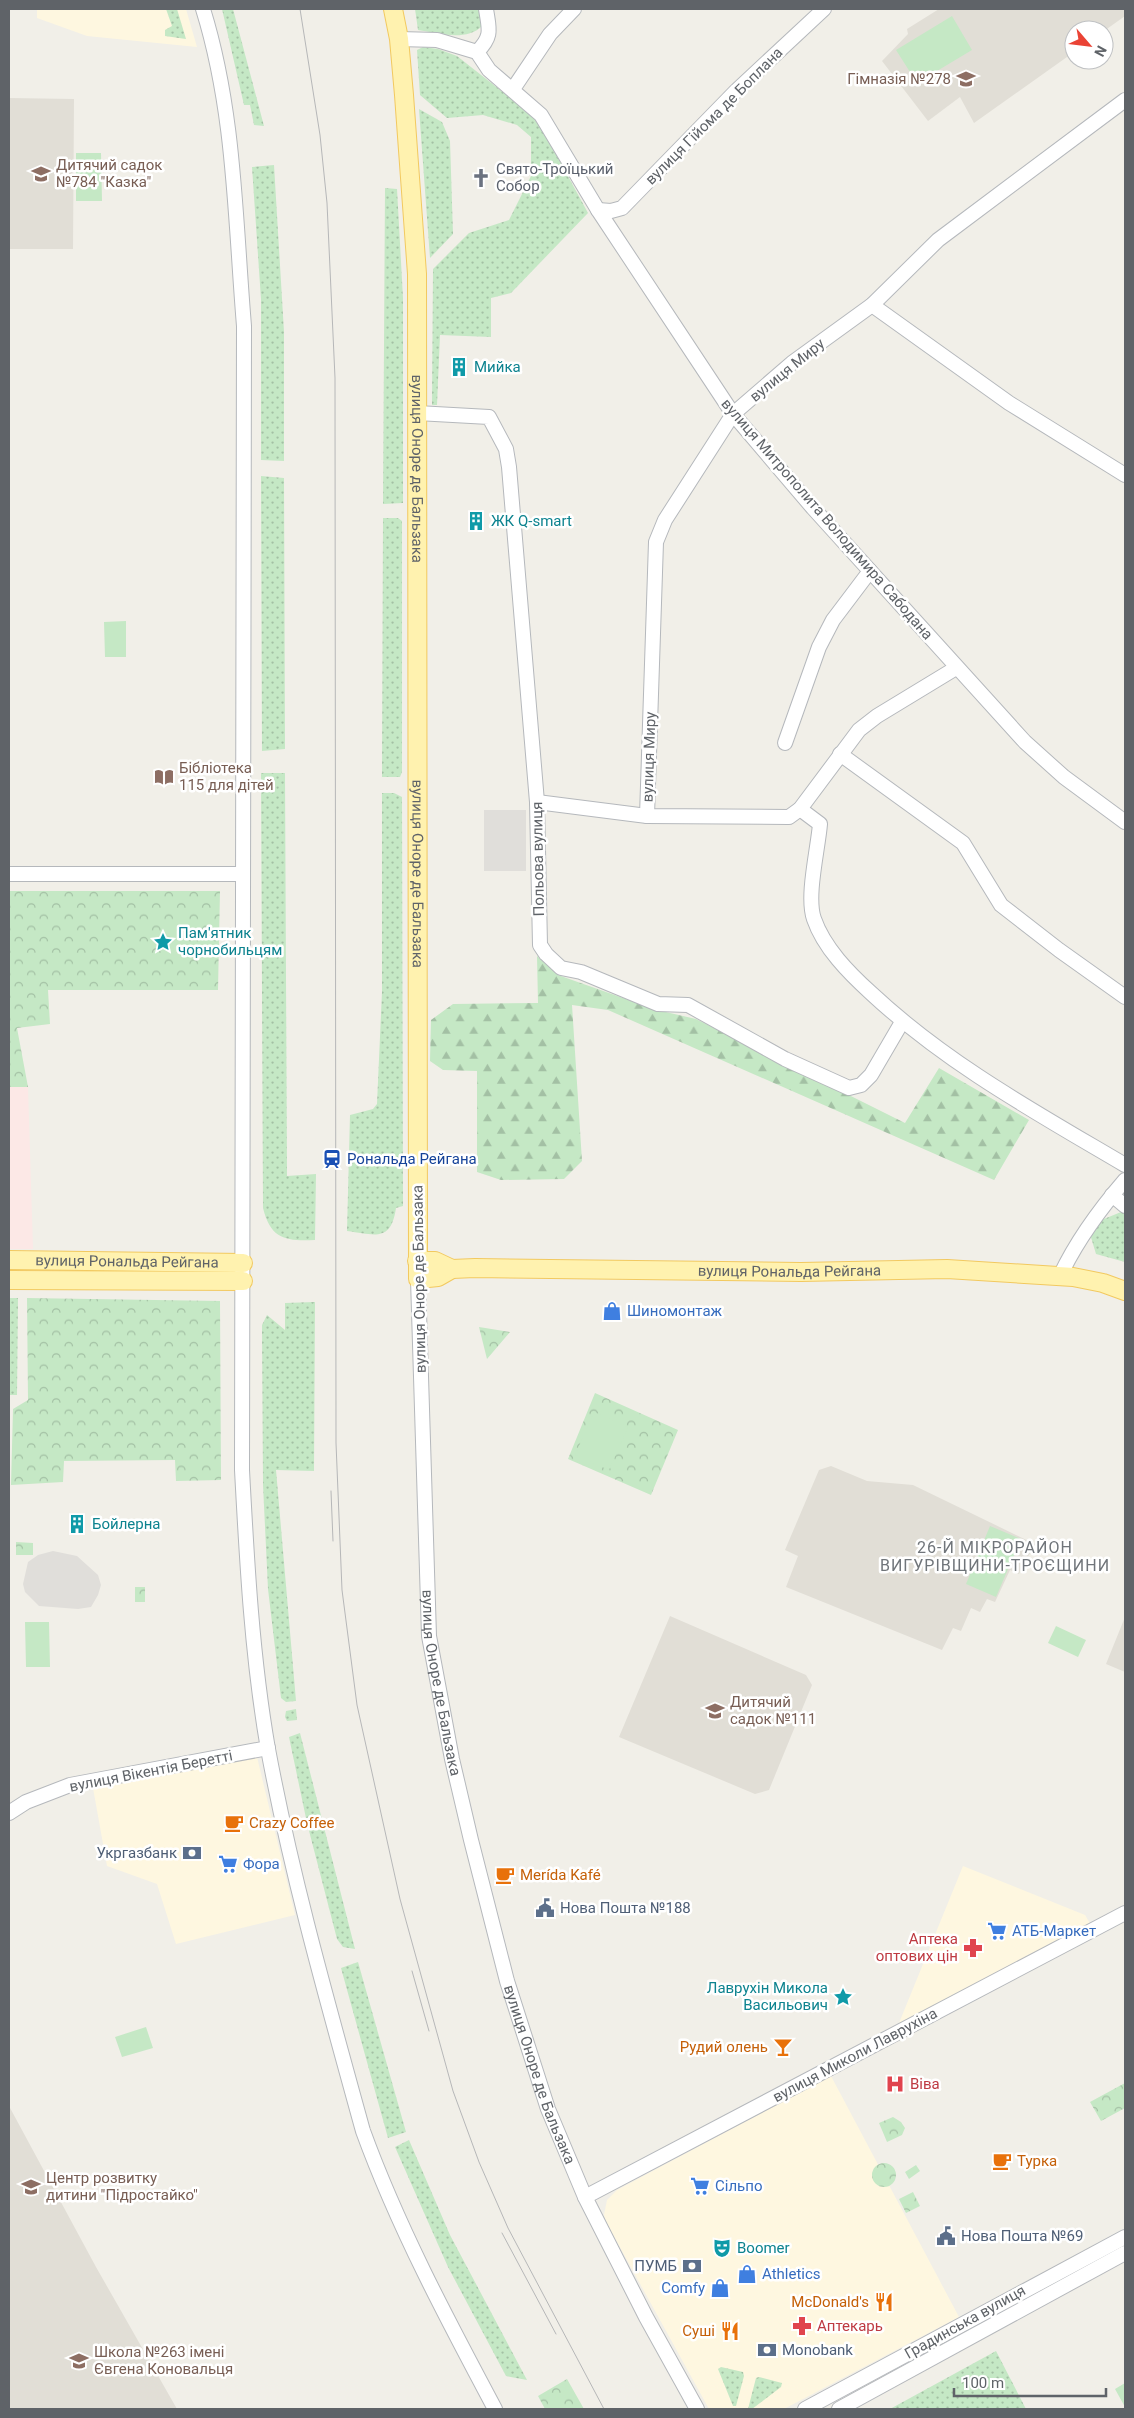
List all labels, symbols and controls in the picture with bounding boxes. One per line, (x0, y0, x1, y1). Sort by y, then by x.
north arrow (1064, 20, 1114, 70)
text: N (1091, 43, 1110, 59)
street label: вулиця Гійома де Боплана (642, 44, 786, 188)
school or university icon: Гімназія №278 (955, 68, 977, 90)
place label: Гімназія №278 (847, 70, 951, 88)
place label: Дитячий садок №784 "Казка" (56, 156, 162, 191)
place label: Свято-Троїцький Собор (496, 160, 613, 195)
school or university icon: Дитячий садок №784 "Казка" (30, 163, 52, 185)
church icon: Свято-Троїцький Собор (470, 167, 492, 189)
street label: вулиця Миру (746, 334, 828, 406)
building icon: Мийка (448, 356, 470, 378)
place label: Мийка (474, 358, 521, 376)
street label: вулиця Оноре де Бальзака (408, 374, 426, 563)
street label: вулиця Митрополита Володимира Сабодана (717, 395, 937, 643)
building icon: ЖК Q-smart (465, 510, 487, 532)
place label: ЖК Q-smart (491, 512, 572, 530)
street label: вулиця Миру (638, 711, 660, 803)
place label: Бібліотека 115 для дітей (179, 759, 274, 794)
library icon: Бібліотека 115 для дітей (153, 766, 175, 788)
street label: вулиця Оноре де Бальзака (409, 779, 427, 968)
street label: Польова вулиця (528, 801, 548, 917)
place label: Пам'ятник чорнобильцям (178, 924, 282, 959)
place icon: Пам'ятник чорнобильцям (152, 931, 174, 953)
station icon: Рональда Рейгана (321, 1148, 343, 1170)
place label: Рональда Рейгана (347, 1150, 477, 1168)
street label: вулиця Оноре де Бальзака (408, 1185, 430, 1373)
street label: вулиця Рональда Рейгана (35, 1251, 219, 1272)
street label: вулиця Рональда Рейгана (698, 1261, 881, 1281)
shop icon: Шиномонтаж (601, 1300, 623, 1322)
place label: Шиномонтаж (627, 1302, 723, 1320)
building icon: Бойлерна (66, 1513, 88, 1535)
place label: Бойлерна (92, 1515, 161, 1533)
district label: 26-Й МІКРОРАЙОН ВИГУРІВЩИНИ-ТРОЄЩИНИ (880, 1538, 1110, 1575)
street label: вулиця Оноре де Бальзака (419, 1589, 465, 1778)
place label: Дитячий садок №111 (730, 1693, 816, 1728)
school or university icon: Дитячий садок №111 (704, 1700, 726, 1722)
street label: вулиця Вікентія Беретті (68, 1746, 234, 1796)
cafe icon: Crazy Coffee (223, 1812, 245, 1834)
place label: Crazy Coffee (249, 1814, 334, 1832)
bank icon: Укргазбанк (181, 1842, 203, 1864)
place label: Укргазбанк (96, 1844, 177, 1862)
supermarket icon: Фора (217, 1853, 239, 1875)
place label: Фора (243, 1855, 280, 1873)
cafe icon: Merída Kafé (494, 1864, 516, 1886)
place label: Merída Kafé (520, 1866, 601, 1884)
public building icon: Нова Пошта №188 (534, 1897, 556, 1919)
place label: Нова Пошта №188 (560, 1899, 691, 1917)
supermarket icon: АТБ-Маркет (986, 1920, 1008, 1942)
place label: АТБ-Маркет (1012, 1922, 1096, 1940)
place label: Аптека оптових цін (876, 1930, 958, 1965)
pharmacy icon: Аптека оптових цін (962, 1937, 984, 1959)
place label: Лаврухін Микола Васильович (707, 1979, 828, 2014)
street label: вулиця Оноре де Бальзака (500, 1983, 579, 2167)
place icon: Лаврухін Микола Васильович (832, 1986, 854, 2008)
street label: вулиця Миколи Лаврухіна (770, 2004, 940, 2106)
bar icon: Рудий олень (772, 2036, 794, 2058)
place label: Рудий олень (680, 2038, 768, 2056)
hospital icon: Віва (884, 2073, 906, 2095)
place label: Віва (910, 2075, 940, 2093)
cafe icon: Турка (991, 2150, 1013, 2172)
place label: Турка (1017, 2152, 1057, 2170)
place label: Центр розвитку дитини "Підростайко" (46, 2169, 198, 2204)
supermarket icon: Сільпо (689, 2175, 711, 2197)
school or university icon: Центр розвитку дитини "Підростайко" (20, 2176, 42, 2198)
place label: Сільпо (715, 2177, 762, 2195)
public building icon: Нова Пошта №69 (935, 2225, 957, 2247)
place label: Нова Пошта №69 (961, 2227, 1083, 2245)
theatre icon: Boomer (711, 2237, 733, 2259)
place label: Boomer (737, 2239, 790, 2257)
bank icon: ПУМБ (681, 2255, 703, 2277)
place label: ПУМБ (634, 2257, 677, 2275)
shop icon: Athletics (736, 2263, 758, 2285)
place label: Athletics (762, 2265, 821, 2283)
shop icon: Comfy (709, 2277, 731, 2299)
place label: Comfy (661, 2279, 705, 2297)
street label: Градинська вулиця (901, 2281, 1029, 2363)
restaurant icon: McDonald's (873, 2291, 895, 2313)
place label: McDonald's (791, 2293, 869, 2311)
pharmacy icon: Аптекарь (791, 2315, 813, 2337)
place label: Аптекарь (817, 2317, 883, 2335)
restaurant icon: Суші (719, 2320, 741, 2342)
place label: Суші (682, 2322, 715, 2340)
bank icon: Monobank (756, 2339, 778, 2361)
place label: Monobank (782, 2341, 853, 2359)
place label: Школа №263 імені Євгена Коновальця (94, 2343, 233, 2378)
school or university icon: Школа №263 імені Євгена Коновальця (68, 2350, 90, 2372)
scale bar (954, 2366, 1106, 2398)
text: 100 m (962, 2374, 1004, 2392)

